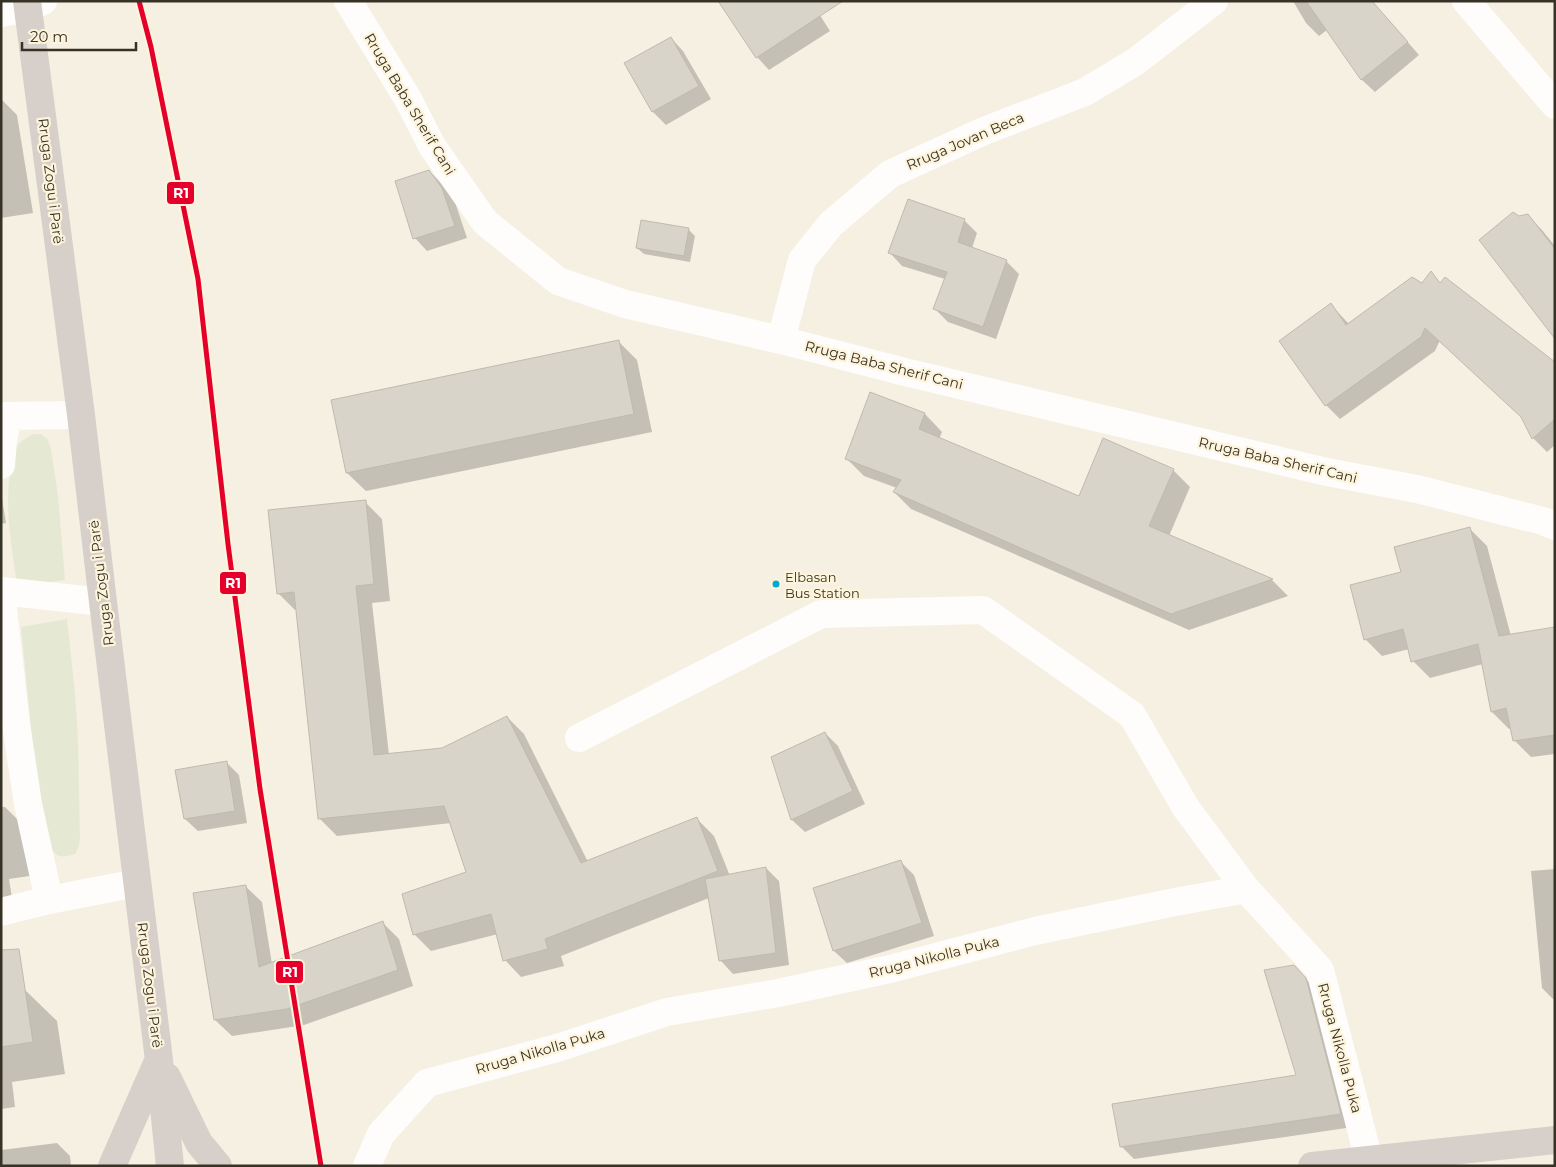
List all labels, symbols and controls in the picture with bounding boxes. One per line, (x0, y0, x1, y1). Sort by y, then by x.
scale bar (22, 20, 136, 52)
text: 20 m (30, 27, 68, 46)
street label: Rruga Baba Sherif Cani (360, 30, 460, 178)
street label: Rruga Jovan Beca (903, 108, 1027, 174)
street label: Rruga Zogu i Parë (34, 117, 68, 245)
line badge: R1 (166, 181, 195, 205)
text: R1 (173, 184, 189, 202)
street label: Rruga Baba Sherif Cani (803, 337, 965, 393)
street label: Rruga Baba Sherif Cani (1197, 433, 1359, 487)
street label: Rruga Zogu i Parë (84, 519, 118, 647)
place label: Elbasan Bus Station (785, 569, 860, 601)
line badge: R1 (219, 571, 247, 595)
text: R1 (225, 574, 241, 592)
marker: Elbasan Bus Station (771, 579, 781, 589)
street label: Rruga Zogu i Parë (133, 921, 167, 1049)
street label: Rruga Nikolla Puka (867, 932, 1001, 982)
line badge: R1 (275, 960, 304, 984)
text: R1 (282, 963, 298, 981)
street label: Rruga Nikolla Puka (1314, 981, 1366, 1115)
street label: Rruga Nikolla Puka (473, 1024, 607, 1078)

